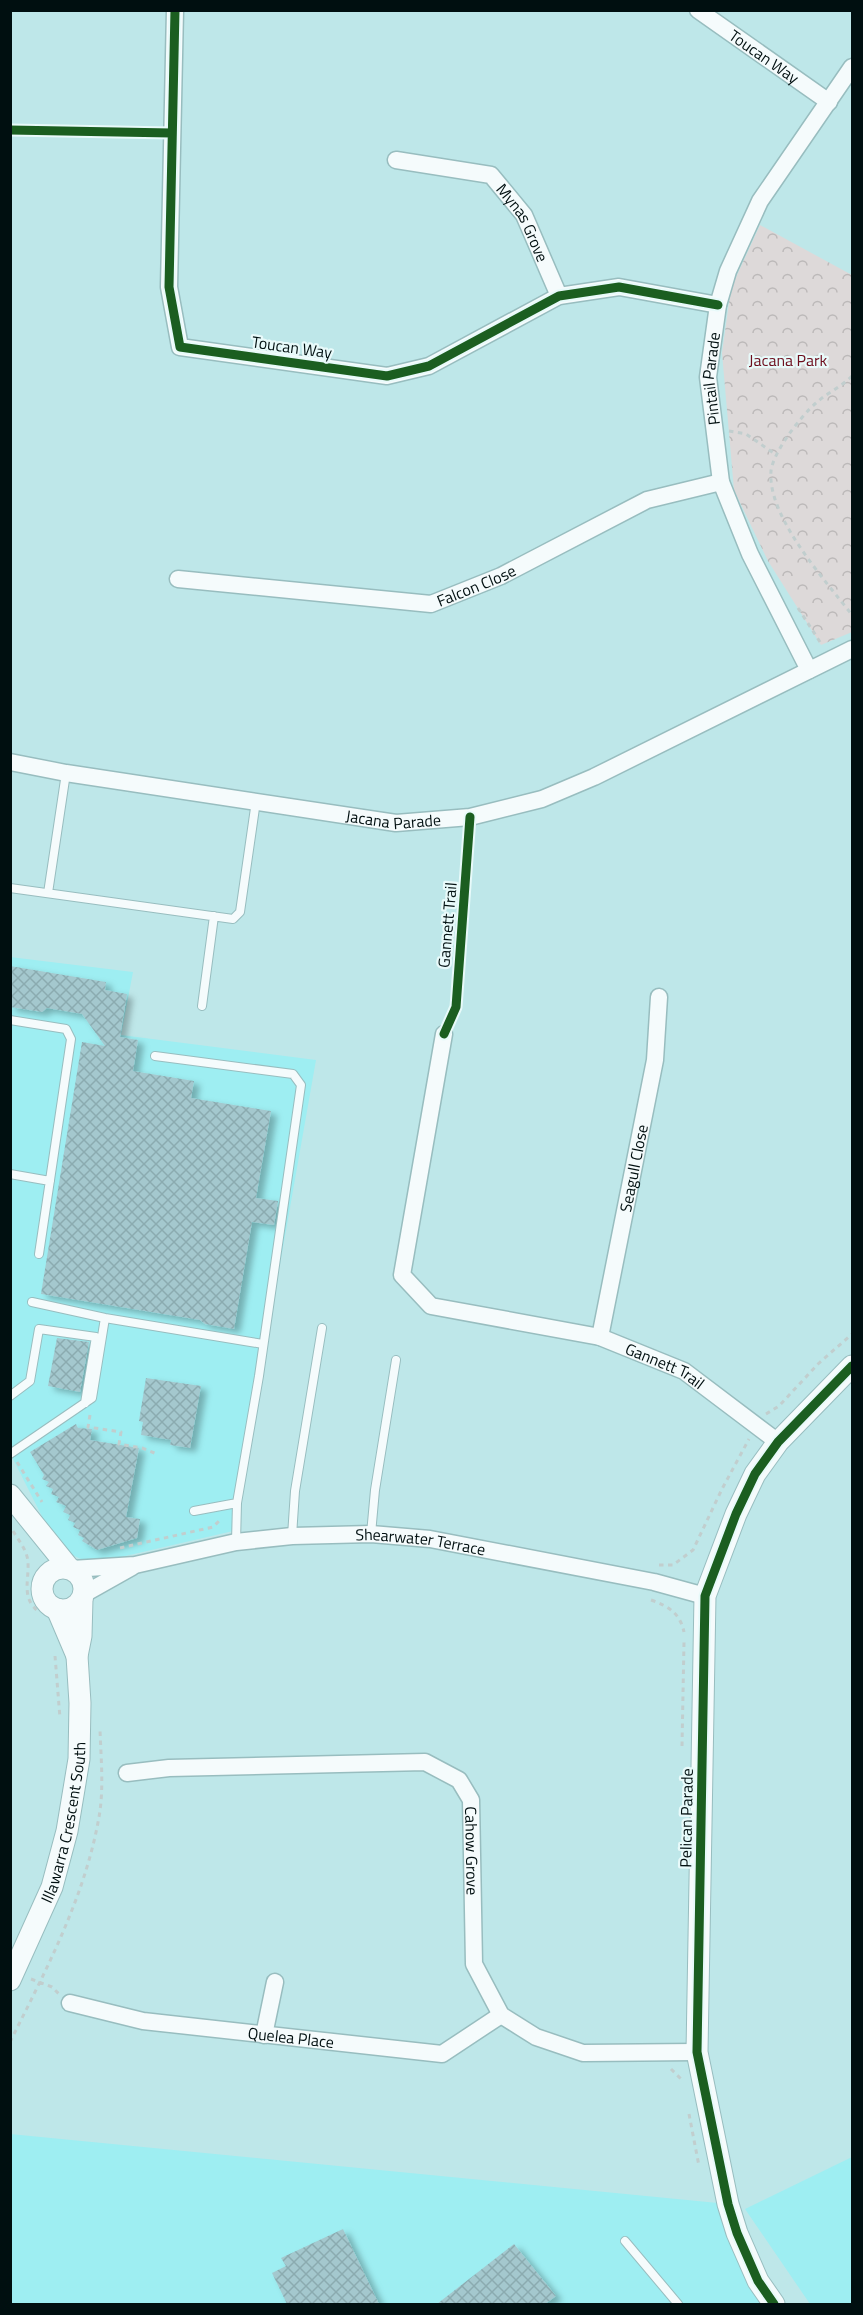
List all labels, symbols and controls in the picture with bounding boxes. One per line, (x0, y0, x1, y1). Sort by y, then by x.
street label: Toucan Way (724, 24, 804, 90)
street label: Mynas Grove (491, 178, 555, 266)
street label: Toucan Way (250, 330, 334, 365)
street label: Pintail Parade (696, 331, 726, 426)
park label: Jacana Park (749, 348, 828, 372)
street label: Falcon Close (433, 558, 520, 613)
street label: Jacana Parade (344, 804, 442, 835)
street label: Gannett Trail (431, 881, 463, 969)
street label: Seagull Close (613, 1122, 654, 1214)
street label: Gannett Trail (622, 1336, 710, 1395)
street label: Shearwater Terrace (355, 1522, 488, 1561)
street label: Illawarra Crescent South (34, 1742, 91, 1907)
street label: Pelican Parade (673, 1768, 699, 1868)
street label: Cahow Grove (459, 1806, 485, 1895)
street label: Quelea Place (246, 2021, 335, 2054)

